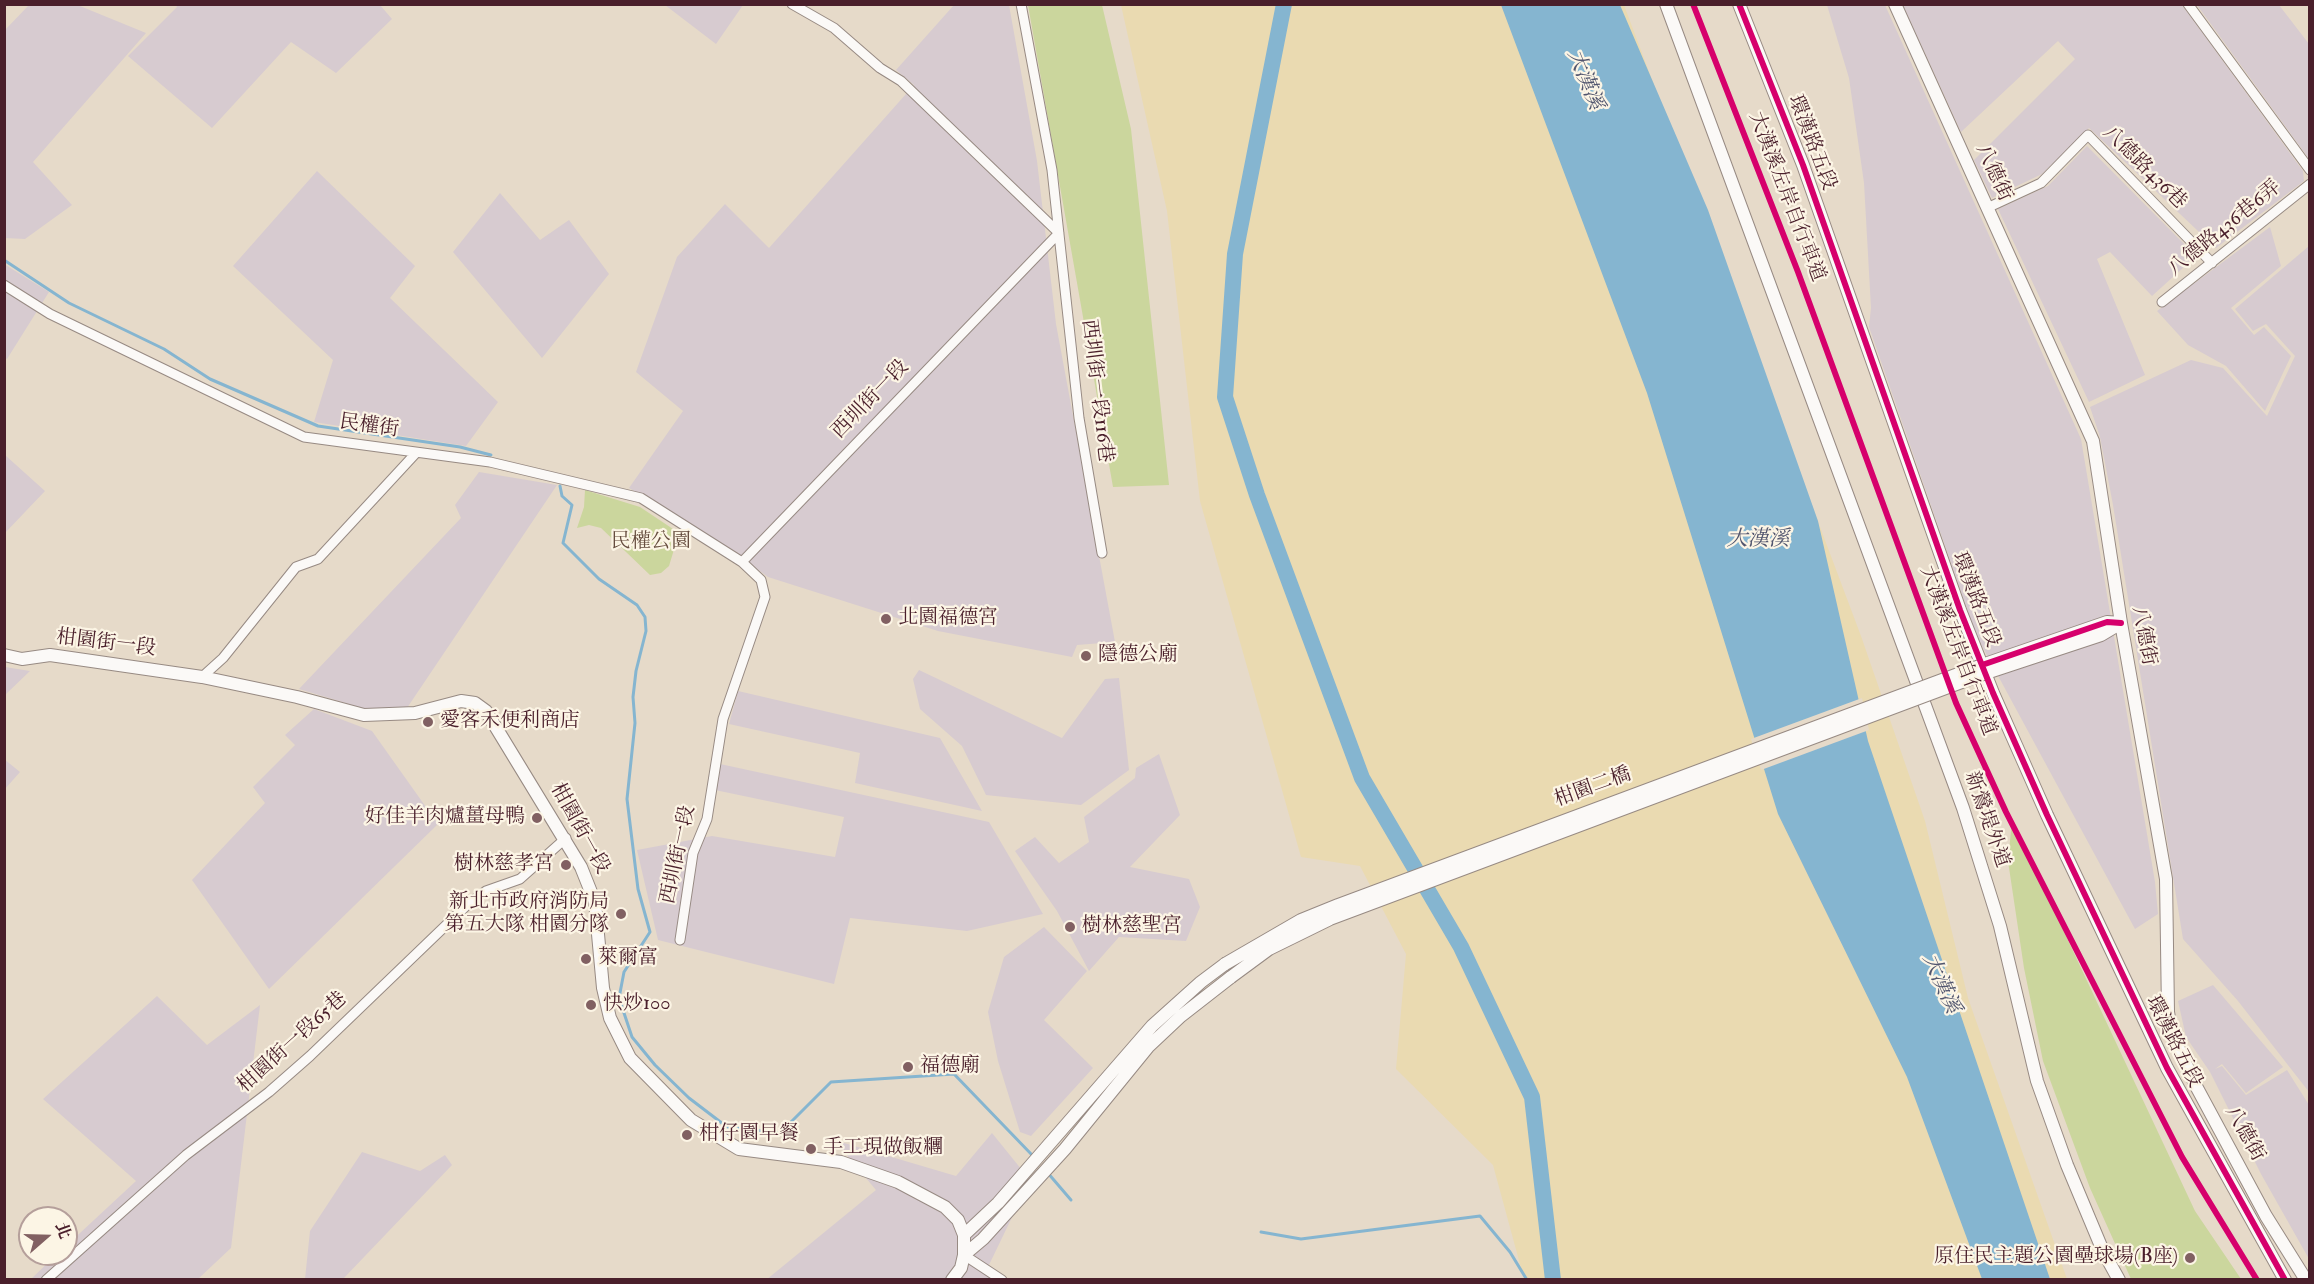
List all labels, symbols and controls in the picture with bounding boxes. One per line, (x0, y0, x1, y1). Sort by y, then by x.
water label: 大漢溪 (1561, 46, 1607, 114)
street label: 環漢路五段 (1782, 92, 1840, 194)
street label: 大漢溪左岸自行車道 (1743, 109, 1829, 285)
street label: 八德路436巷 (2097, 121, 2191, 215)
street label: 八德街 (1970, 141, 2016, 205)
street label: 八德路436巷6弄 (2164, 176, 2286, 282)
street label: 西圳街一段116巷 (1075, 318, 1117, 464)
street label: 西圳街一段 (828, 356, 914, 444)
street label: 民權街 (338, 411, 400, 443)
water label: 大漢溪 (1727, 527, 1789, 553)
park label: 民權公園 (611, 531, 691, 555)
street label: 環漢路五段 (1946, 549, 2004, 651)
street label: 大漢溪左岸自行車道 (1914, 563, 2000, 739)
street label: 八德街 (2126, 604, 2160, 668)
place label: 北園福德宮 (898, 607, 998, 631)
marker: 北園福德宮 (879, 612, 893, 626)
street label: 柑園街一段 (55, 626, 157, 662)
place label: 隱德公廟 (1098, 644, 1178, 668)
marker: 隱德公廟 (1079, 649, 1093, 663)
place label: 愛客禾便利商店 (440, 710, 580, 734)
marker: 愛客禾便利商店 (421, 715, 435, 729)
street label: 柑園二橋 (1551, 763, 1635, 813)
street label: 新鶯堤外道 (1958, 769, 2014, 871)
street label: 柑園街一段 (544, 779, 614, 879)
street label: 西圳街一段 (657, 804, 701, 906)
place label: 好佳羊肉爐薑母鴨 (365, 806, 525, 830)
marker: 好佳羊肉爐薑母鴨 (530, 811, 544, 825)
place label: 樹林慈孝宮 (454, 853, 554, 877)
marker: 樹林慈孝宮 (559, 858, 573, 872)
place label: 新北市政府消防局 第五大隊 柑園分隊 (445, 891, 609, 938)
marker: 新北市政府消防局 第五大隊 柑園分隊 (614, 907, 628, 921)
place label: 樹林慈聖宮 (1082, 915, 1182, 939)
marker: 樹林慈聖宮 (1063, 920, 1077, 934)
place label: 萊爾富 (598, 947, 658, 971)
water label: 大漢溪 (1916, 950, 1964, 1018)
marker: 萊爾富 (579, 952, 593, 966)
street label: 柑園街一段65巷 (233, 988, 353, 1098)
street label: 環漢路五段 (2140, 992, 2206, 1092)
place label: 快炒100 (603, 993, 671, 1017)
marker: 快炒100 (584, 998, 598, 1012)
place label: 福德廟 (920, 1055, 980, 1079)
marker: 福德廟 (901, 1060, 915, 1074)
street label: 八德街 (2219, 1102, 2269, 1166)
place label: 柑仔園早餐 (699, 1123, 799, 1147)
marker: 柑仔園早餐 (680, 1128, 694, 1142)
place label: 手工現做飯糰 (823, 1137, 943, 1161)
marker: 手工現做飯糰 (804, 1142, 818, 1156)
north arrow (18, 1206, 78, 1266)
text: 北 (51, 1220, 75, 1241)
place label: 原住民主題公園壘球場(B座) (1934, 1246, 2178, 1270)
marker: 原住民主題公園壘球場(B座) (2183, 1251, 2197, 1265)

